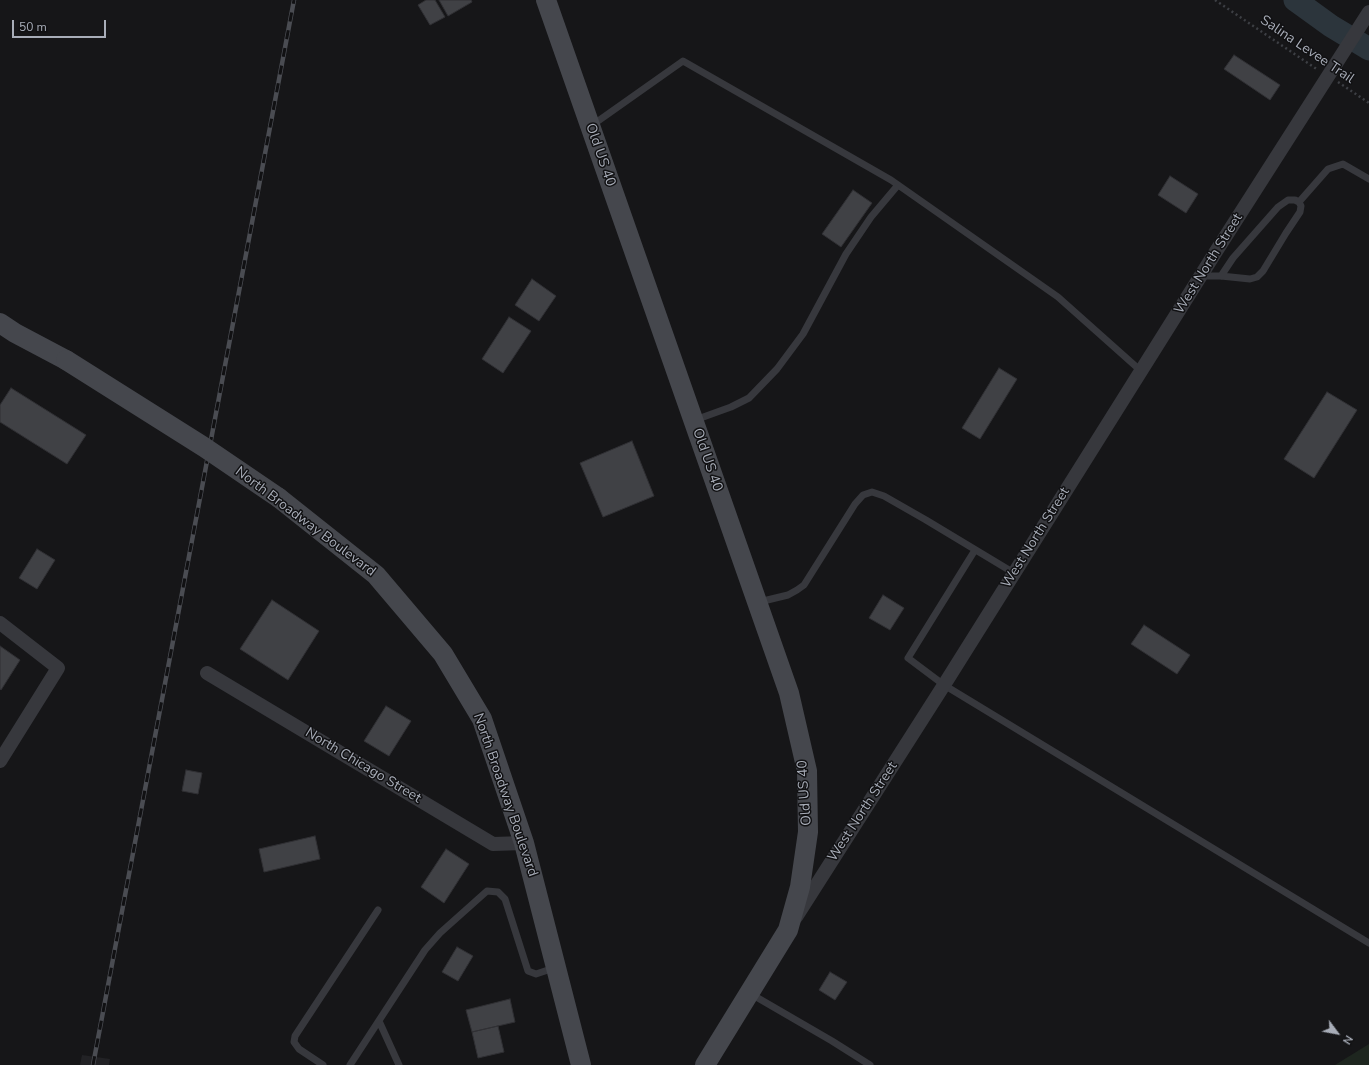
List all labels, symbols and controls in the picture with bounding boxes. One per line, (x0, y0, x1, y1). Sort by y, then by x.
scale bar (14, 12, 108, 38)
street label: Salina Levee Trail (1257, 12, 1357, 88)
text: 50 m (19, 19, 47, 35)
street label: Old US 40 (581, 121, 619, 189)
street label: West North Street (1171, 211, 1247, 317)
street label: Old US 40 (688, 426, 726, 494)
street label: North Broadway Boulevard (231, 464, 379, 580)
street label: West North Street (998, 485, 1074, 591)
street label: North Broadway Boulevard (469, 711, 541, 879)
street label: North Chicago Street (302, 725, 424, 807)
street label: West North Street (825, 759, 901, 865)
street label: Old US 40 (794, 760, 816, 826)
north arrow (1317, 1013, 1357, 1053)
text: N (1339, 1032, 1356, 1047)

